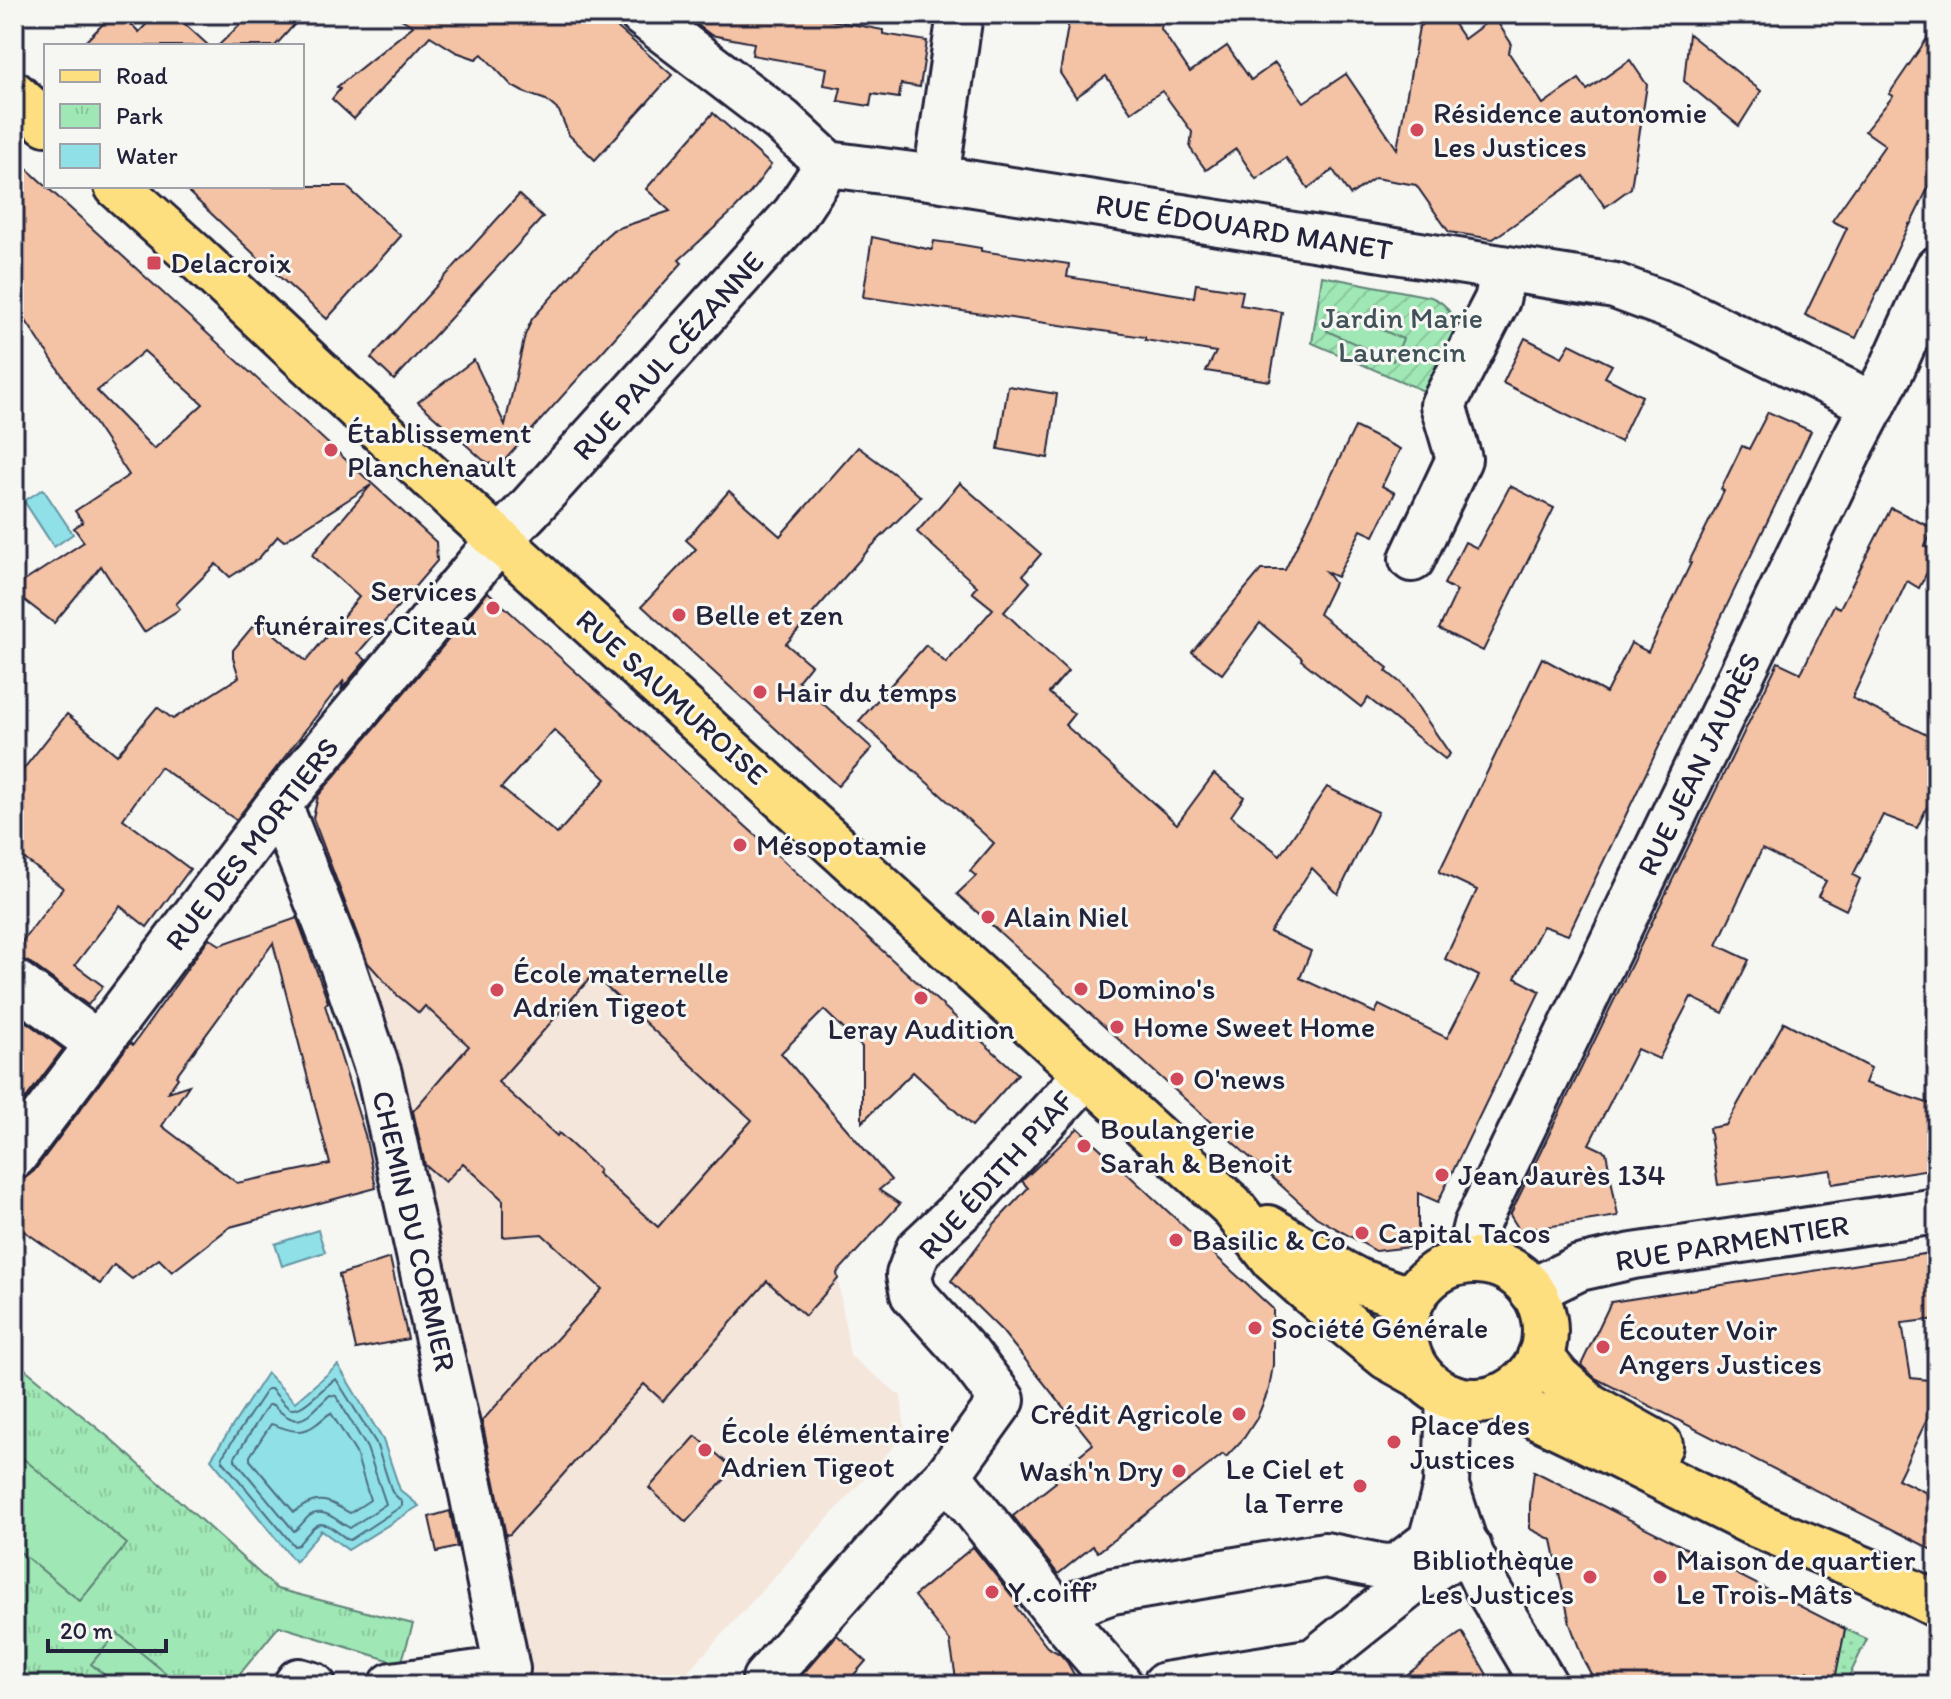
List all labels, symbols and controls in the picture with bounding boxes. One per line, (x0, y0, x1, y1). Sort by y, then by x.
legend (44, 44, 304, 188)
text: Road (116, 61, 168, 90)
place label: Résidence autonomie Les Justices (1433, 94, 1707, 165)
text: Park (116, 101, 163, 130)
marker: Résidence autonomie Les Justices (1408, 121, 1426, 139)
text: Water (116, 141, 178, 170)
street label: RUE ÉDOUARD MANET (1093, 185, 1395, 268)
street label: RUE PAUL CÉZANNE (564, 243, 771, 468)
place label: Delacroix (170, 244, 291, 281)
marker: Delacroix (145, 254, 163, 272)
park label: Jardin Marie Laurencin (1321, 299, 1483, 370)
place label: Établissement Planchenault (347, 414, 531, 485)
marker: Établissement Planchenault (322, 441, 340, 459)
place label: Services funéraires Citeau (253, 572, 477, 643)
place label: Belle et zen (695, 596, 843, 633)
marker: Services funéraires Citeau (484, 599, 502, 617)
street label: RUE SAUMUROISE (569, 601, 776, 792)
marker: Belle et zen (670, 606, 688, 624)
street label: RUE JEAN JAURÈS (1628, 646, 1769, 882)
place label: Hair du temps (776, 673, 957, 710)
marker: Hair du temps (751, 683, 769, 701)
street label: RUE DES MORTIERS (157, 729, 347, 958)
place label: Mésopotamie (756, 826, 927, 863)
marker: Mésopotamie (731, 836, 749, 854)
place label: Alain Niel (1004, 898, 1129, 935)
marker: Alain Niel (979, 908, 997, 926)
place label: École maternelle Adrien Tigeot (513, 954, 729, 1025)
place label: Domino's (1097, 970, 1215, 1007)
marker: Domino's (1072, 980, 1090, 998)
marker: École maternelle Adrien Tigeot (488, 981, 506, 999)
marker: Leray Audition (912, 989, 930, 1007)
place label: Home Sweet Home (1133, 1008, 1375, 1045)
place label: Leray Audition (827, 1010, 1015, 1047)
marker: Home Sweet Home (1108, 1018, 1126, 1036)
place label: O'news (1193, 1060, 1286, 1097)
marker: O'news (1168, 1070, 1186, 1088)
street label: RUE ÉDITH PIAF (910, 1082, 1082, 1267)
street label: CHEMIN DU CORMIER (364, 1087, 465, 1375)
place label: Boulangerie Sarah & Benoit (1100, 1110, 1293, 1181)
marker: Boulangerie Sarah & Benoit (1075, 1137, 1093, 1155)
place label: Jean Jaurès 134 (1458, 1156, 1666, 1193)
marker: Jean Jaurès 134 (1433, 1166, 1451, 1184)
street label: RUE PARMENTIER (1612, 1206, 1851, 1279)
place label: Capital Tacos (1378, 1214, 1551, 1251)
place label: Basilic & Co (1192, 1221, 1346, 1258)
marker: Capital Tacos (1353, 1224, 1371, 1242)
marker: Basilic & Co (1167, 1231, 1185, 1249)
place label: Société Générale (1271, 1309, 1488, 1346)
place label: Écouter Voir Angers Justices (1619, 1311, 1822, 1382)
marker: Société Générale (1246, 1319, 1264, 1337)
marker: Écouter Voir Angers Justices (1594, 1338, 1612, 1356)
place label: Crédit Agricole (1030, 1395, 1223, 1432)
marker: Crédit Agricole (1230, 1405, 1248, 1423)
place label: Place des Justices (1410, 1406, 1530, 1477)
place label: École élémentaire Adrien Tigeot (721, 1414, 950, 1485)
marker: Place des Justices (1385, 1433, 1403, 1451)
marker: École élémentaire Adrien Tigeot (696, 1441, 714, 1459)
place label: Le Ciel et la Terre (1226, 1450, 1344, 1521)
place label: Wash'n Dry (1019, 1452, 1163, 1489)
marker: Wash'n Dry (1170, 1462, 1188, 1480)
marker: Le Ciel et la Terre (1351, 1477, 1369, 1495)
place label: Bibliothèque Les Justices (1412, 1541, 1574, 1612)
place label: Maison de quartier Le Trois-Mâts (1676, 1541, 1915, 1612)
marker: Bibliothèque Les Justices (1581, 1568, 1599, 1586)
marker: Maison de quartier Le Trois-Mâts (1651, 1568, 1669, 1586)
place label: Y.coiff’ (1008, 1573, 1097, 1610)
marker: Y.coiff’ (983, 1583, 1001, 1601)
scale bar (48, 1603, 166, 1653)
text: 20 m (60, 1616, 113, 1645)

